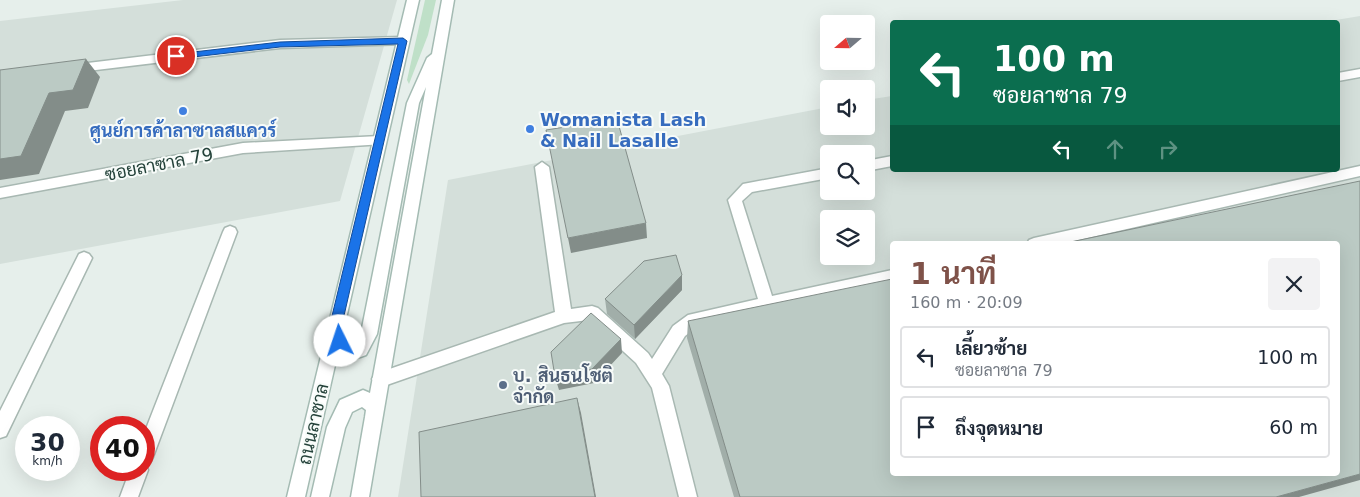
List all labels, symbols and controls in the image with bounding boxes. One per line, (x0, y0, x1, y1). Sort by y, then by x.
north arrow (820, 15, 875, 70)
map controls (820, 15, 875, 265)
pin (155, 35, 197, 77)
text: 100 m (993, 39, 1115, 79)
icon: left (910, 40, 975, 105)
icon: arrive (162, 42, 190, 70)
button: sound (820, 80, 875, 135)
text: ซอยลาซาล 79 (993, 83, 1127, 108)
marker: ศูนย์การค้าลาซาลสแควร์ (177, 105, 189, 117)
place label: Womanista Lash & Nail Lasalle (540, 109, 706, 151)
place label: ศูนย์การค้าลาซาลสแควร์ (90, 118, 278, 144)
marker: Womanista Lash & Nail Lasalle (524, 123, 536, 135)
icon: left (1048, 135, 1076, 163)
icon: ahead (1101, 135, 1129, 163)
icon: right (1154, 135, 1182, 163)
street label: ซอยลาซาล 79 (103, 143, 215, 185)
button: search (820, 145, 875, 200)
button: layers (820, 210, 875, 265)
text: 1 นาที (910, 256, 996, 291)
button: close (1268, 258, 1320, 310)
text: 160 m · 20:09 (910, 293, 1023, 312)
position arrow (313, 314, 365, 366)
text: เลี้ยวซ้าย (955, 337, 1027, 359)
icon: left (912, 343, 940, 371)
text: 100 m (1257, 346, 1318, 368)
text: ซอยลาซาล 79 (955, 361, 1053, 380)
place label: บ. สินธนโชติ จำกัด (513, 363, 613, 407)
marker: บ. สินธนโชติ จำกัด (497, 379, 509, 391)
street label: ถนนลาซาล (293, 381, 333, 467)
icon: arrive (912, 413, 940, 441)
speed limit sign: 40 (90, 416, 155, 481)
text: 60 m (1269, 416, 1318, 438)
text: ถึงจุดหมาย (955, 417, 1043, 439)
text: 30 (30, 428, 65, 457)
text: km/h (32, 454, 63, 468)

